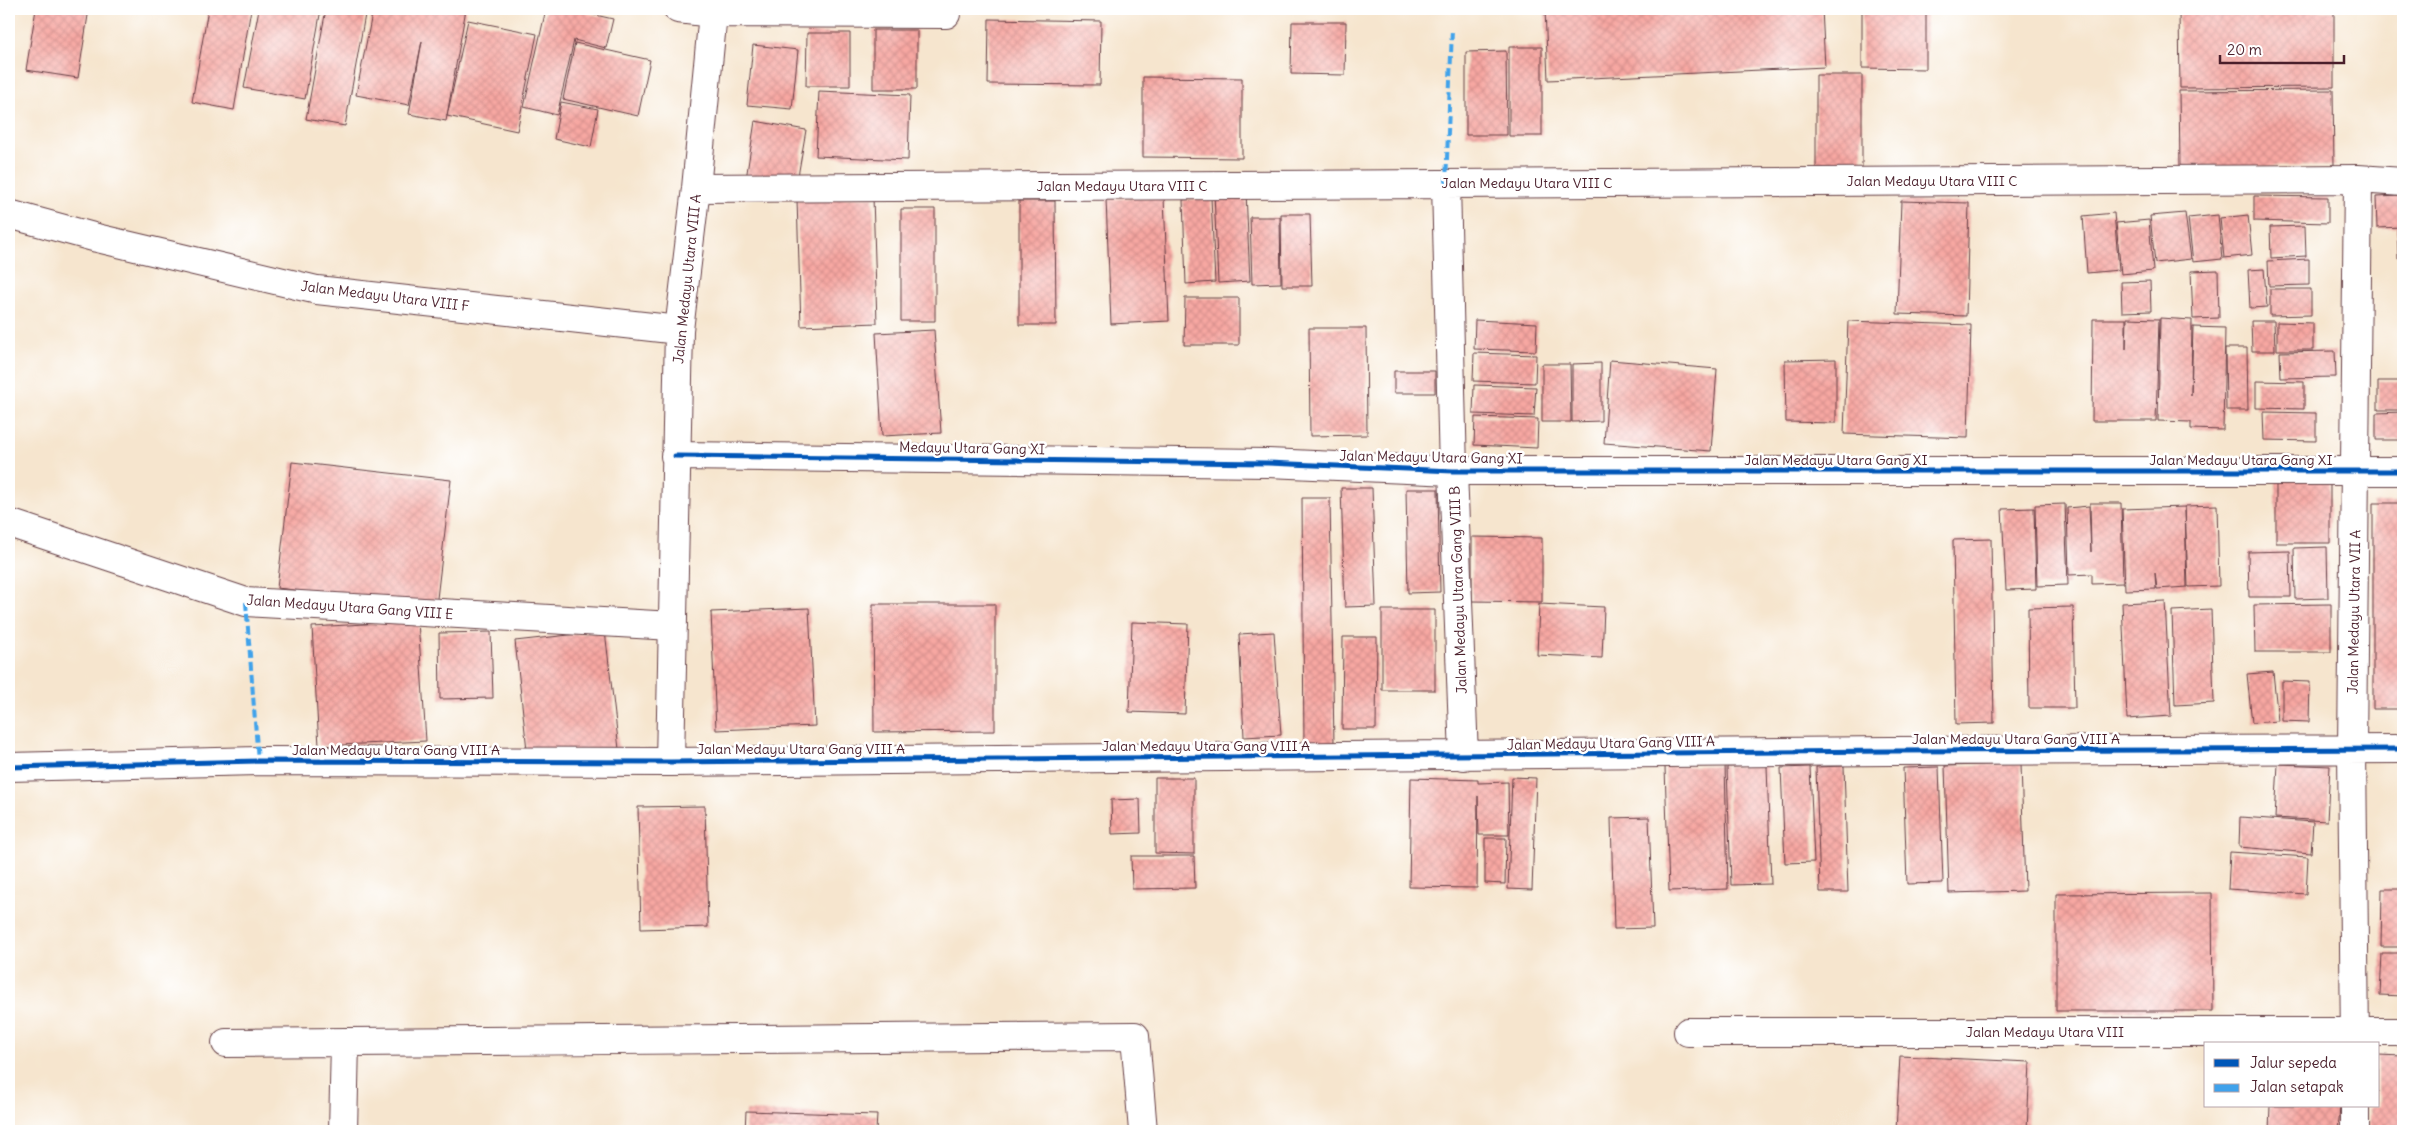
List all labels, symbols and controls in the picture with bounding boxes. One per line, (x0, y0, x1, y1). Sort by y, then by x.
scale bar (2220, 32, 2343, 64)
text: 20 m (2227, 40, 2262, 59)
street label: Jalan Medayu Utara VIII C (1847, 172, 2017, 190)
street label: Jalan Medayu Utara VIII C (1442, 174, 1612, 192)
street label: Jalan Medayu Utara VIII C (1037, 177, 1207, 195)
street label: Jalan Medayu Utara VIII A (669, 193, 705, 365)
street label: Jalan Medayu Utara VIII F (300, 277, 470, 315)
street label: Medayu Utara Gang XI (899, 438, 1045, 458)
street label: Jalan Medayu Utara Gang XI (1339, 446, 1523, 468)
street label: Jalan Medayu Utara Gang XI (1744, 451, 1928, 469)
street label: Jalan Medayu Utara Gang XI (2149, 451, 2333, 469)
street label: Jalan Medayu Utara Gang VIII B (1445, 486, 1471, 694)
street label: Jalan Medayu Utara VII A (2344, 530, 2364, 694)
street label: Jalan Medayu Utara Gang VIII E (246, 591, 454, 623)
street label: Jalan Medayu Utara Gang VIII A (1912, 730, 2120, 748)
street label: Jalan Medayu Utara Gang VIII A (1507, 732, 1715, 754)
street label: Jalan Medayu Utara Gang VIII A (1102, 737, 1310, 755)
street label: Jalan Medayu Utara Gang VIII A (697, 740, 905, 758)
street label: Jalan Medayu Utara Gang VIII A (292, 741, 500, 759)
street label: Jalan Medayu Utara VIII (1966, 1023, 2124, 1041)
legend (2204, 1042, 2380, 1108)
text: Jalur sepeda (2250, 1053, 2337, 1072)
text: Jalan setapak (2250, 1077, 2344, 1096)

